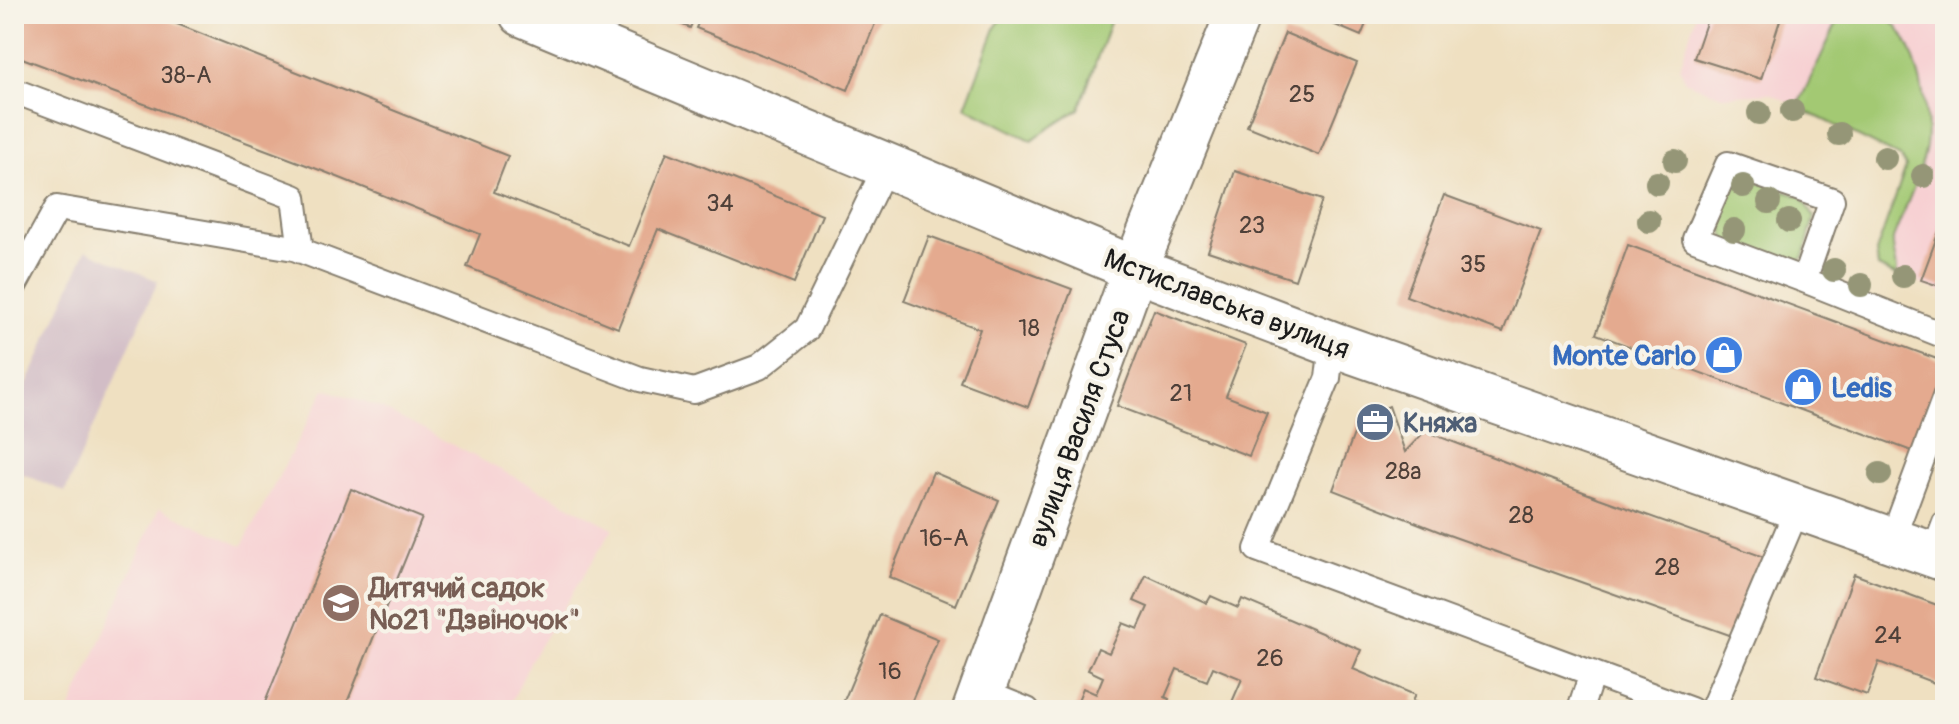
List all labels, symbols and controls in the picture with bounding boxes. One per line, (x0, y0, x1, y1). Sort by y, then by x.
house number: 38-А (160, 61, 212, 90)
house number: 25 (1289, 80, 1315, 109)
house number: 34 (706, 189, 734, 218)
house number: 23 (1239, 211, 1265, 240)
street label: Мстиславська вулиця (1099, 241, 1354, 367)
house number: 35 (1460, 250, 1486, 279)
street label: вулиця Василя Стуса (1020, 305, 1139, 552)
house number: 18 (1018, 314, 1040, 343)
shop icon: Monte Carlo (1703, 334, 1745, 376)
place label: Monte Carlo (1552, 339, 1696, 374)
shop icon: Ledis (1782, 366, 1824, 408)
place label: Ledis (1831, 371, 1892, 406)
house number: 21 (1170, 379, 1192, 408)
office icon: Княжа (1354, 401, 1396, 443)
place label: Княжа (1403, 406, 1477, 441)
house number: 28а (1385, 457, 1421, 486)
house number: 28 (1508, 501, 1534, 530)
house number: 16-А (919, 524, 969, 553)
house number: 28 (1654, 553, 1680, 582)
place label: Дитячий садок №21 "Дзвіночок" (367, 571, 580, 638)
school or university icon: Дитячий садок №21 "Дзвіночок" (320, 582, 362, 624)
house number: 24 (1874, 621, 1902, 650)
house number: 26 (1256, 644, 1284, 673)
house number: 16 (878, 657, 902, 686)

